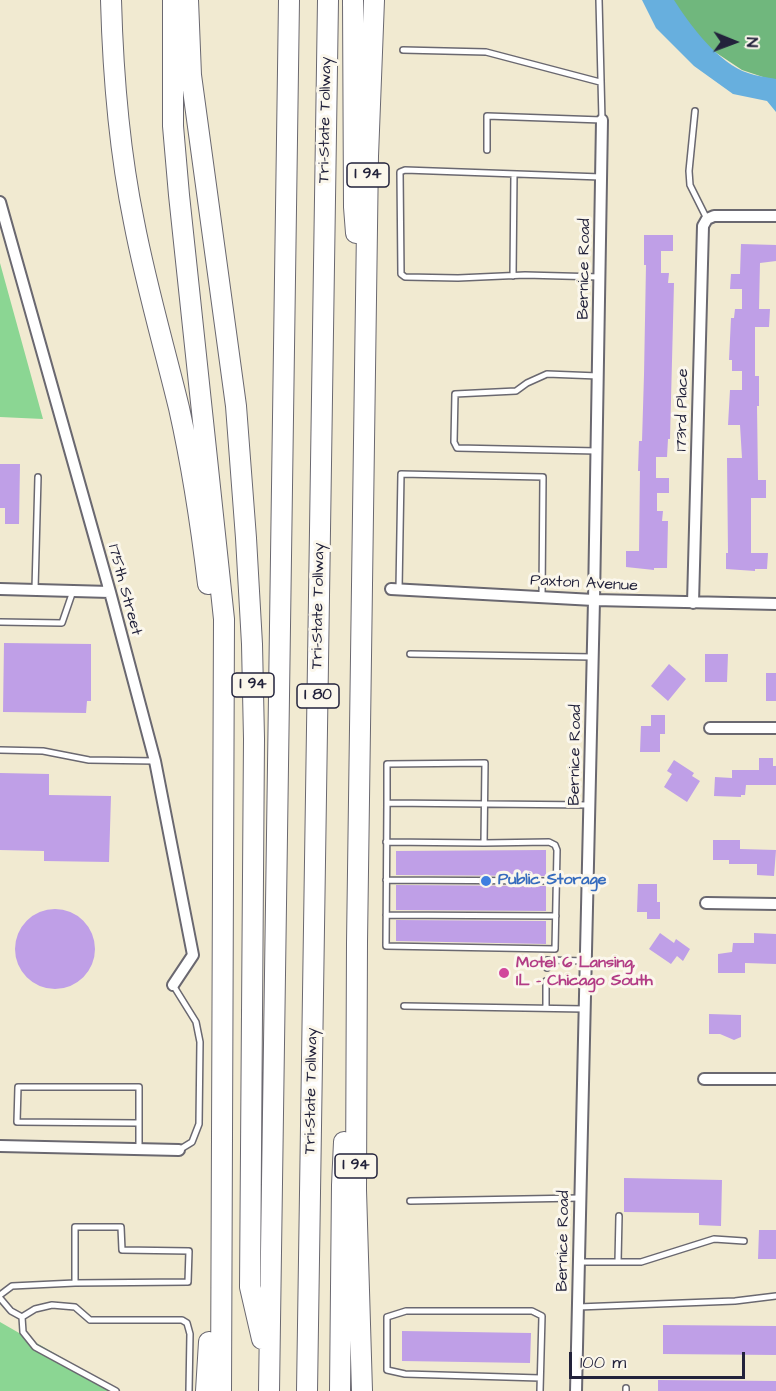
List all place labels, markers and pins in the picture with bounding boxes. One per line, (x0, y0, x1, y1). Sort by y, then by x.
place label: Public Storage (498, 871, 606, 891)
marker: Public Storage (479, 874, 493, 888)
place label: Motel 6 Lansing, IL - Chicago South (516, 954, 653, 992)
marker: Motel 6 Lansing, IL - Chicago South (497, 966, 511, 980)

